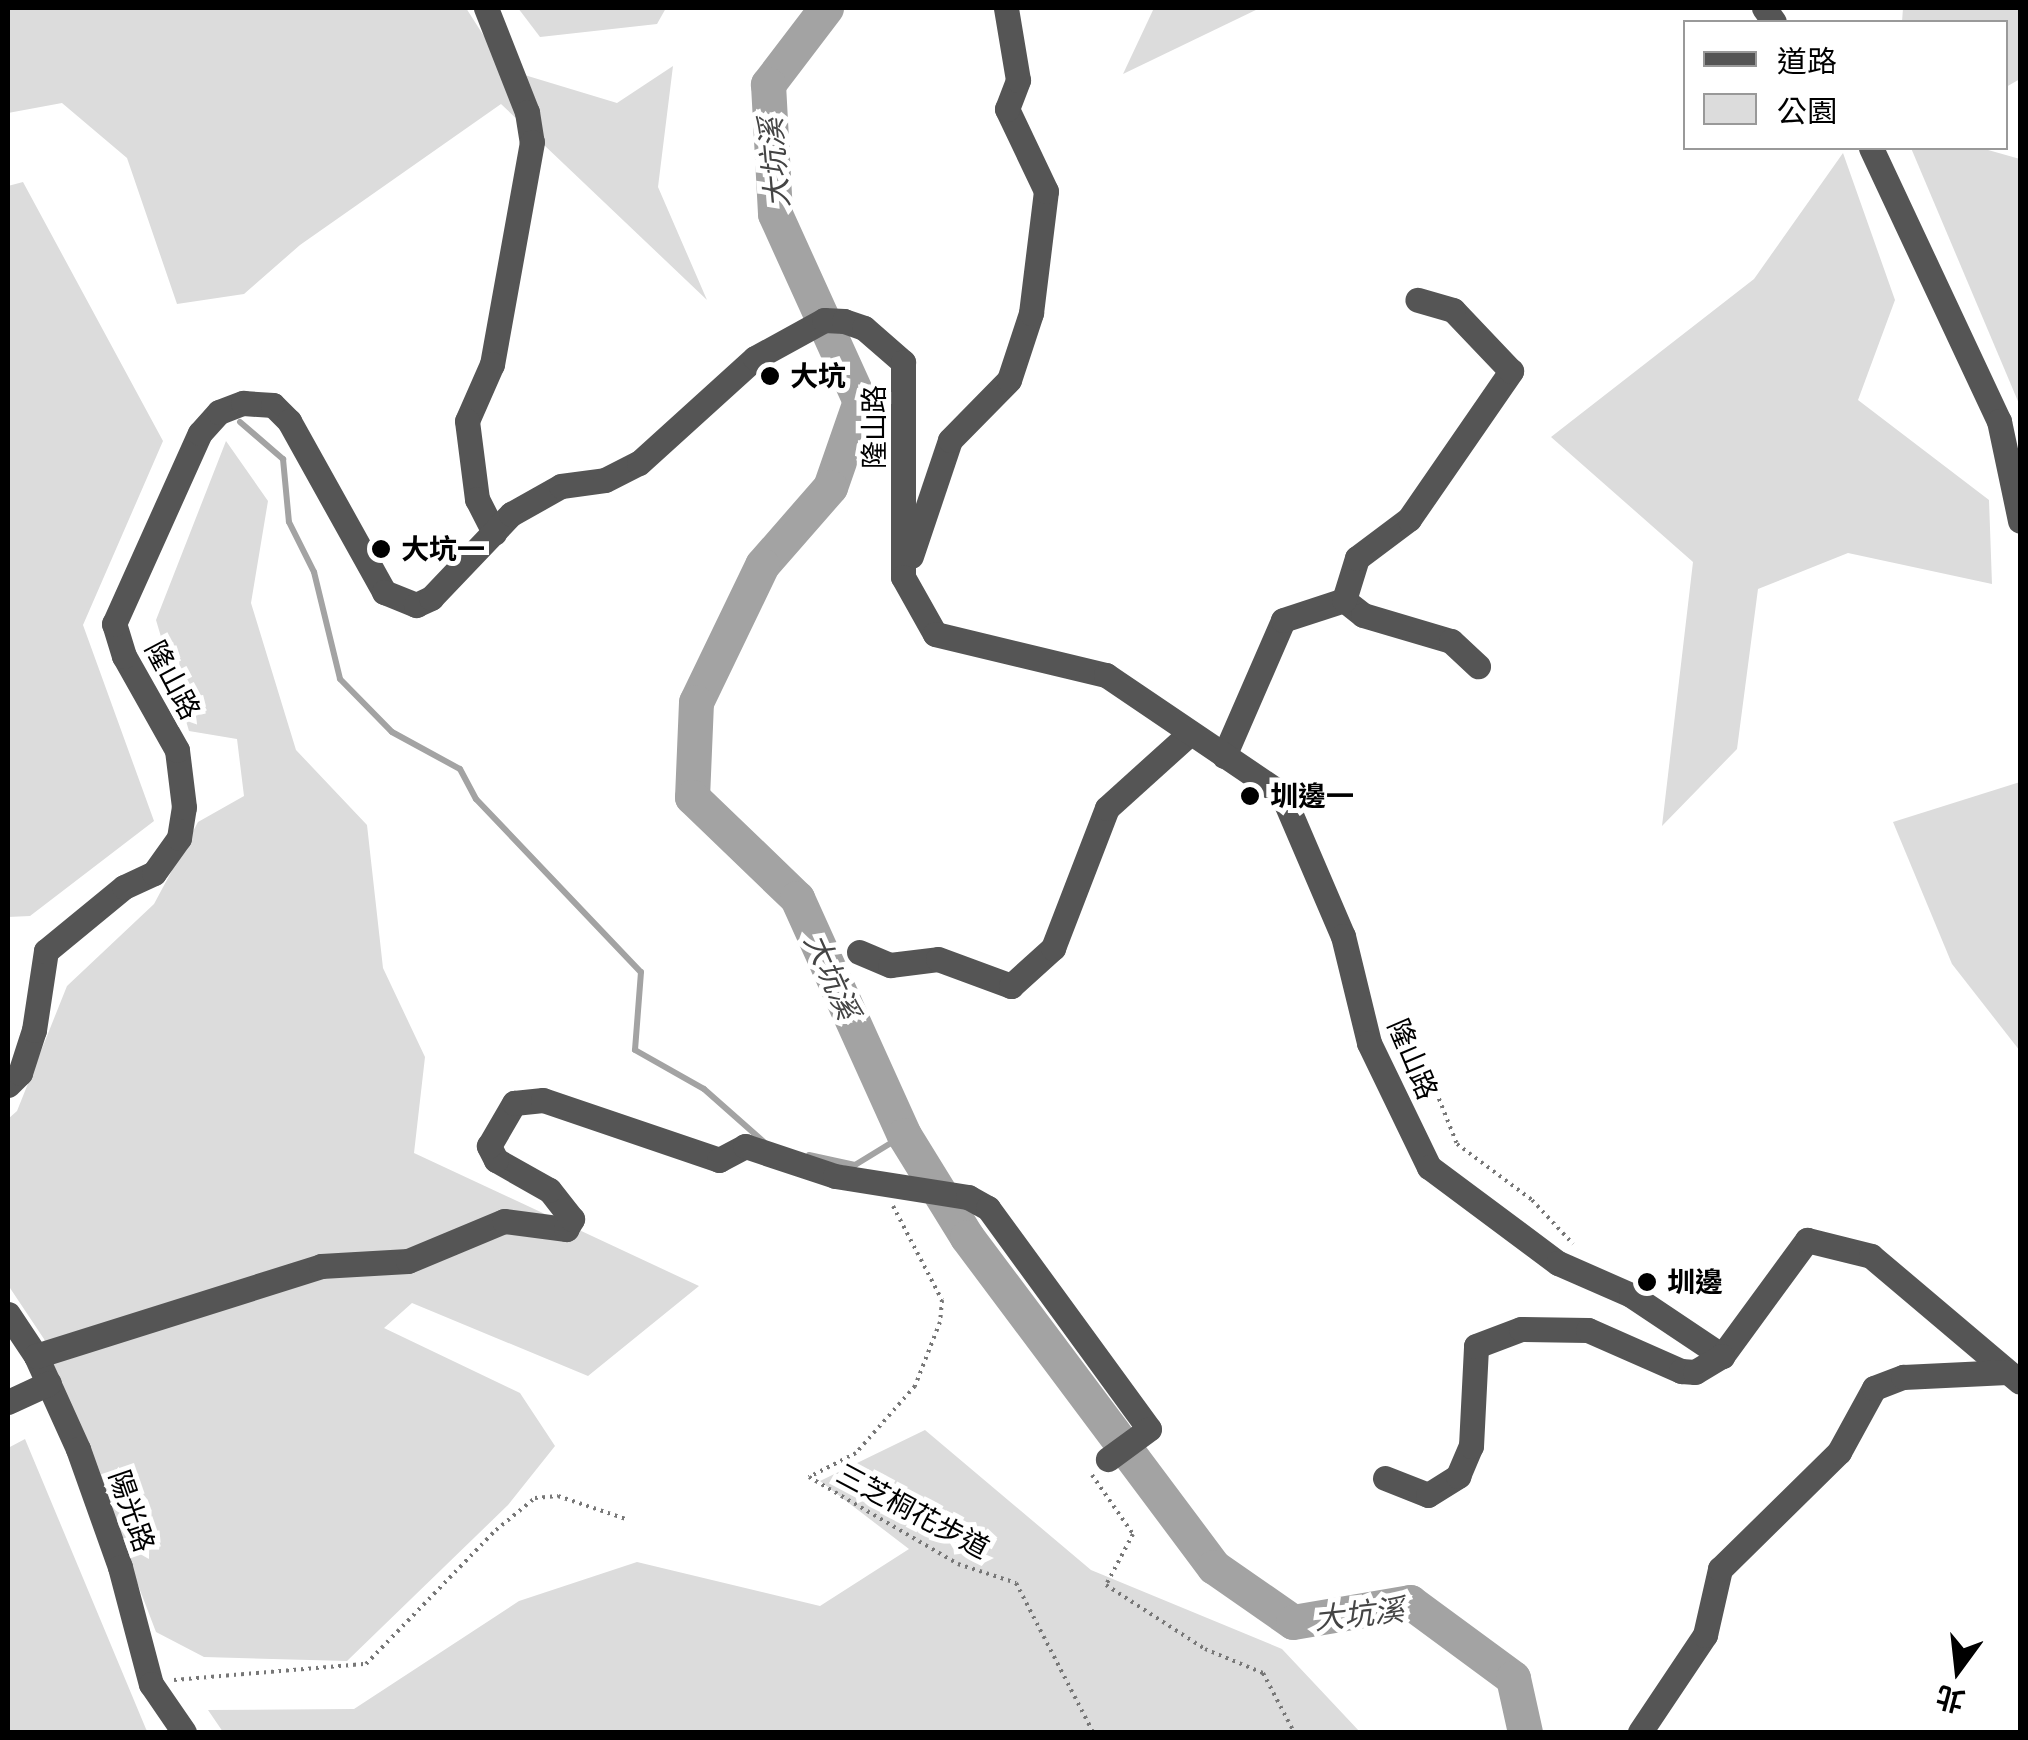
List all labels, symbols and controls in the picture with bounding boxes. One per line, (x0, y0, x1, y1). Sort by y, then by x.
legend (1683, 20, 2008, 150)
text: 道路 (1777, 42, 1837, 80)
text: 公園 (1777, 92, 1837, 130)
water label: 大坑溪 (752, 117, 796, 209)
place label: 大坑 (790, 359, 846, 393)
marker: 大坑 (759, 365, 781, 387)
street label: 隆山路 (857, 385, 891, 469)
place label: 大坑一 (401, 532, 485, 566)
marker: 大坑一 (370, 538, 392, 560)
street label: 隆山路 (138, 635, 208, 725)
place label: 圳邊一 (1270, 779, 1354, 813)
marker: 圳邊一 (1239, 785, 1261, 807)
water label: 大坑溪 (797, 928, 867, 1024)
street label: 隆山路 (1381, 1014, 1445, 1104)
place label: 圳邊 (1667, 1265, 1723, 1299)
marker: 圳邊 (1636, 1271, 1658, 1293)
street label: 三芝桐花步道 (831, 1457, 995, 1565)
street label: 陽光路 (102, 1466, 162, 1556)
water label: 大坑溪 (1312, 1591, 1406, 1637)
north arrow (1908, 1620, 2008, 1720)
text: 北 (1932, 1679, 1968, 1720)

